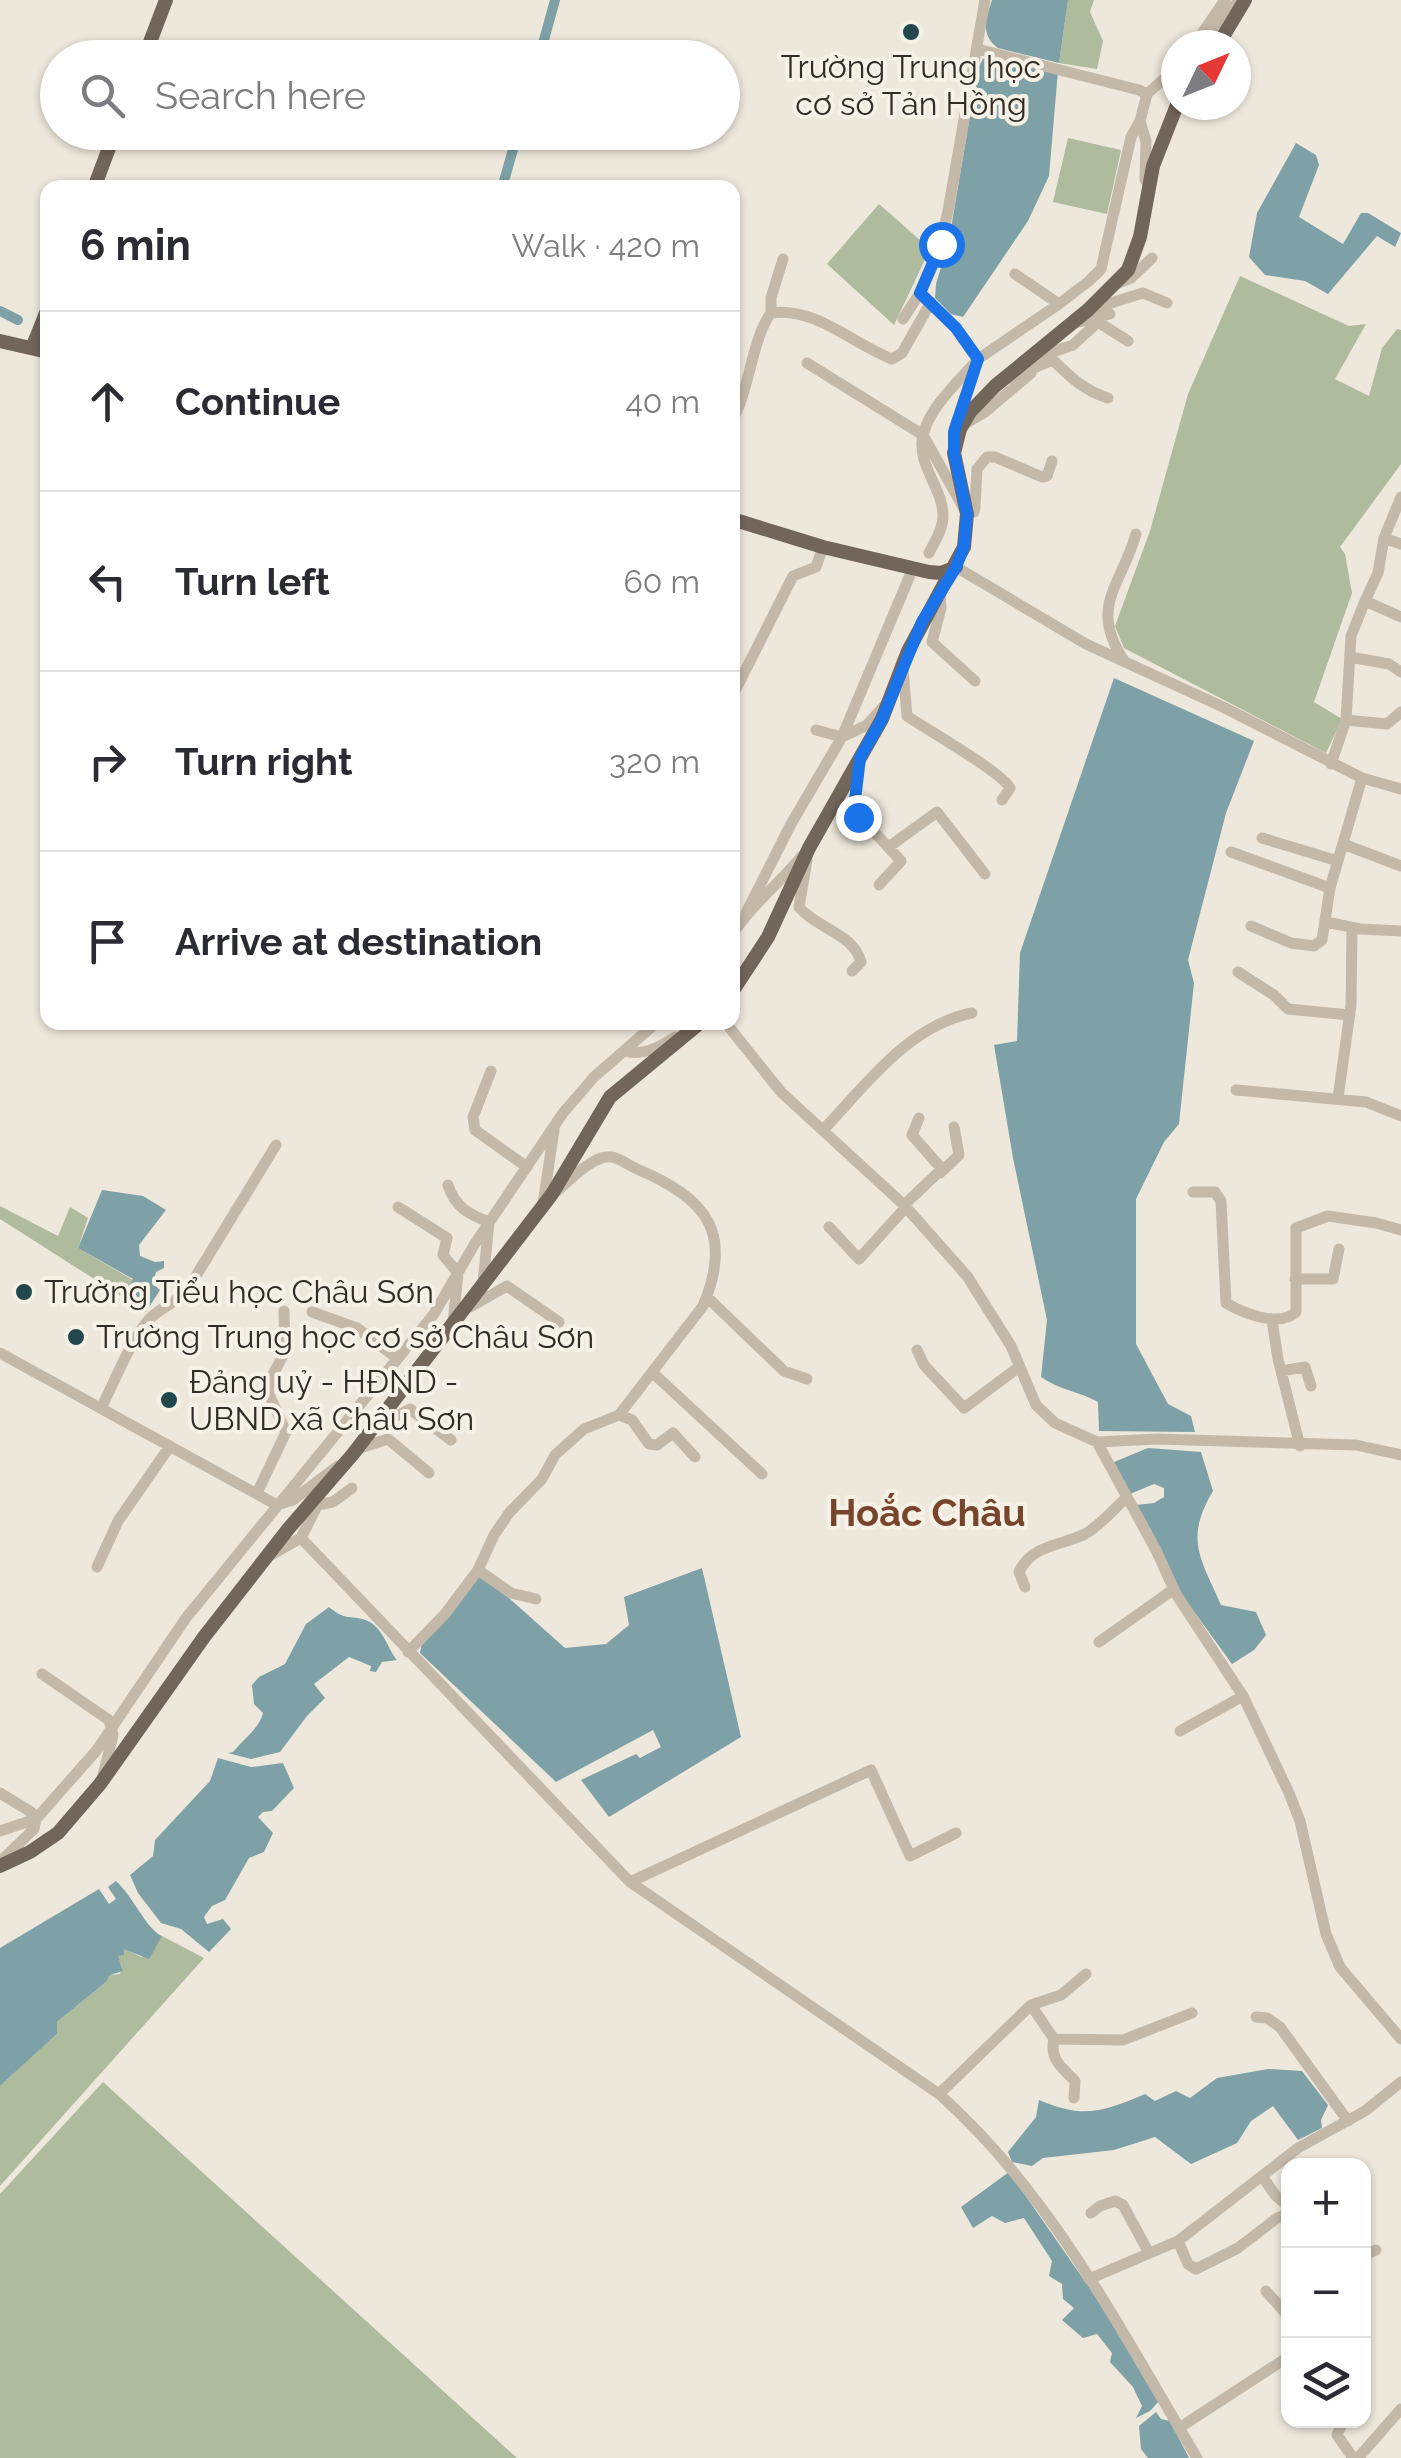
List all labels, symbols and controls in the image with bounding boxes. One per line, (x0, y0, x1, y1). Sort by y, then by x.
marker: Trường Trung học cơ sở Tản Hồng (900, 21, 922, 43)
north arrow (1161, 30, 1251, 120)
search box (40, 40, 740, 150)
place label: Trường Trung học cơ sở Tản Hồng (781, 48, 1041, 122)
icon: search (75, 68, 130, 123)
text: Search here (155, 73, 366, 118)
text: 6 min (80, 221, 191, 270)
route start (919, 222, 965, 268)
text: Walk · 420 m (511, 227, 700, 264)
icon: ahead (80, 374, 135, 429)
text: Continue (175, 379, 340, 424)
text: 40 m (625, 383, 700, 420)
icon: left (80, 554, 135, 609)
text: Turn left (175, 559, 330, 604)
text: 60 m (624, 563, 700, 600)
icon: right (80, 734, 135, 789)
text: Turn right (175, 739, 352, 784)
text: 320 m (609, 743, 700, 780)
route end (836, 795, 882, 841)
icon: arrive (80, 914, 135, 969)
text: Arrive at destination (175, 919, 542, 964)
place label: Trường Tiểu học Châu Sơn (44, 1273, 434, 1310)
marker: Trường Tiểu học Châu Sơn (13, 1281, 35, 1303)
place label: Trường Trung học cơ sở Châu Sơn (96, 1318, 594, 1355)
marker: Trường Trung học cơ sở Châu Sơn (65, 1326, 87, 1348)
place label: Đảng uỷ - HĐND - UBND xã Châu Sơn (189, 1363, 474, 1437)
marker: Đảng uỷ - HĐND - UBND xã Châu Sơn (158, 1389, 180, 1411)
district label: Hoắc Châu (828, 1490, 1026, 1535)
map controls (1281, 2158, 1371, 2428)
button: + (1281, 2158, 1371, 2248)
button: − (1281, 2248, 1371, 2338)
button: layers (1281, 2338, 1371, 2428)

